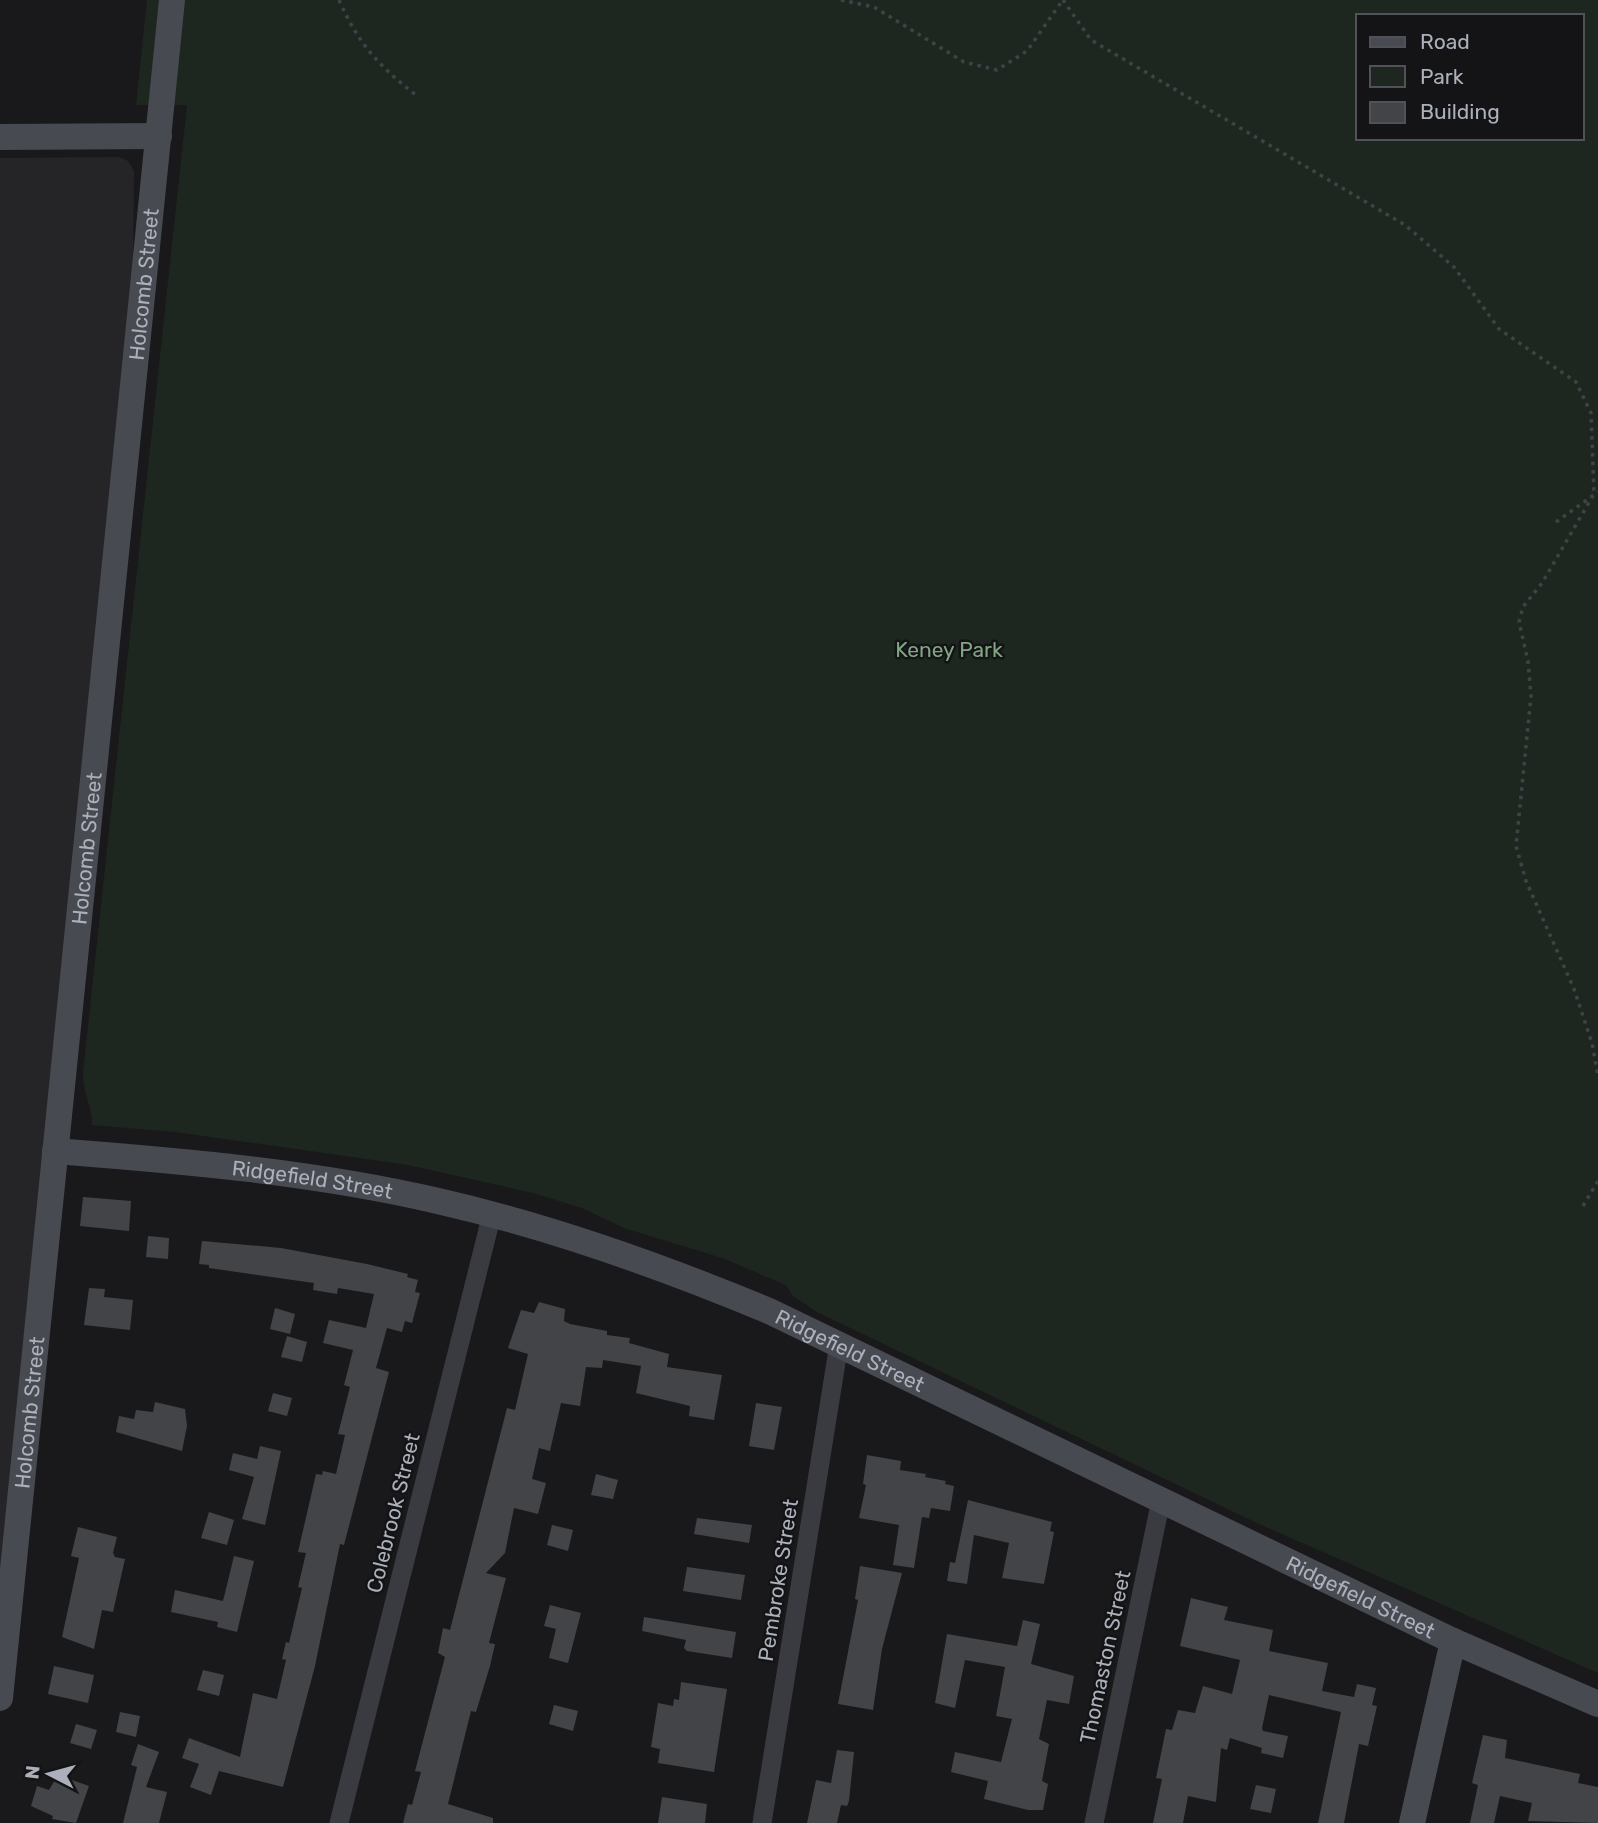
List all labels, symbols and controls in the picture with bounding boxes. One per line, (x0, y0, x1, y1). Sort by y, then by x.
legend (1356, 14, 1584, 140)
text: Road (1420, 29, 1470, 54)
text: Park (1420, 64, 1464, 89)
text: Building (1420, 99, 1500, 124)
street label: Holcomb Street (123, 207, 163, 362)
park label: Keney Park (895, 637, 1003, 662)
street label: Holcomb Street (66, 771, 106, 926)
street label: Ridgefield Street (231, 1155, 395, 1204)
street label: Ridgefield Street (772, 1304, 929, 1397)
street label: Holcomb Street (9, 1335, 49, 1490)
street label: Colebrook Street (361, 1431, 425, 1595)
street label: Pembroke Street (753, 1497, 803, 1663)
street label: Ridgefield Street (1282, 1550, 1439, 1643)
street label: Thomaston Street (1074, 1568, 1136, 1746)
north arrow (14, 1739, 84, 1809)
text: N (20, 1764, 45, 1780)

